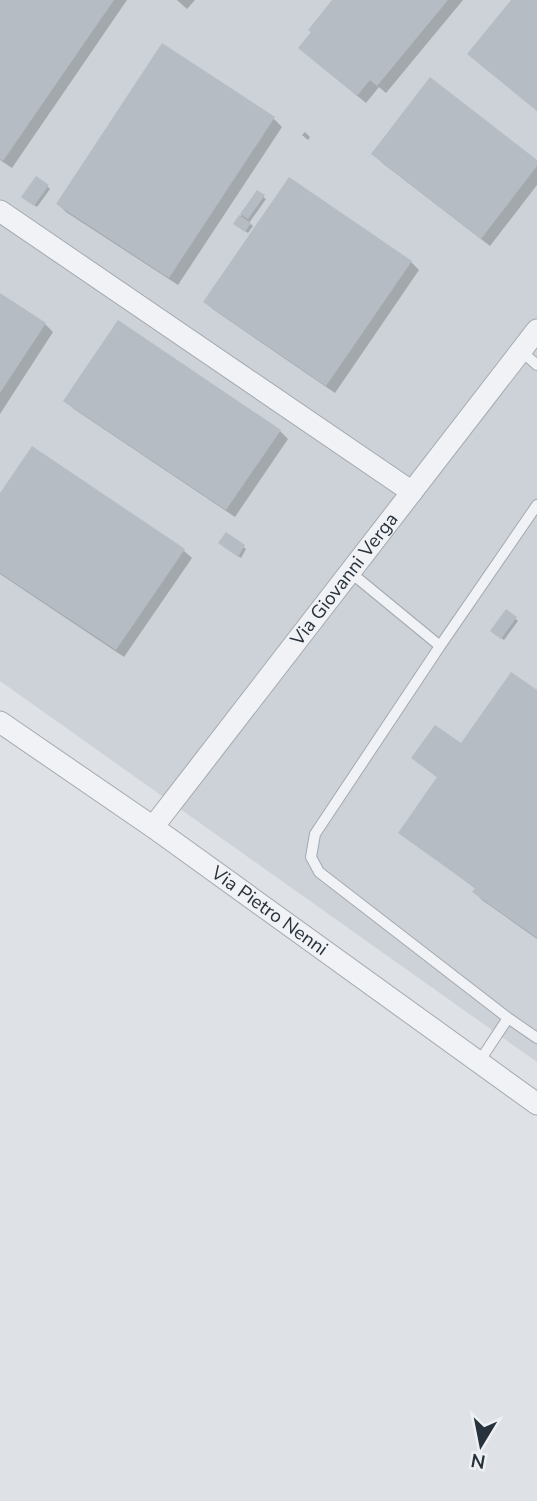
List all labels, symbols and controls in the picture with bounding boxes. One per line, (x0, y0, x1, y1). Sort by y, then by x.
street label: Via Giovanni Verga (284, 507, 404, 652)
street label: Via Pietro Nenni (205, 859, 333, 962)
north arrow (446, 1410, 516, 1480)
text: N (469, 1447, 487, 1475)

